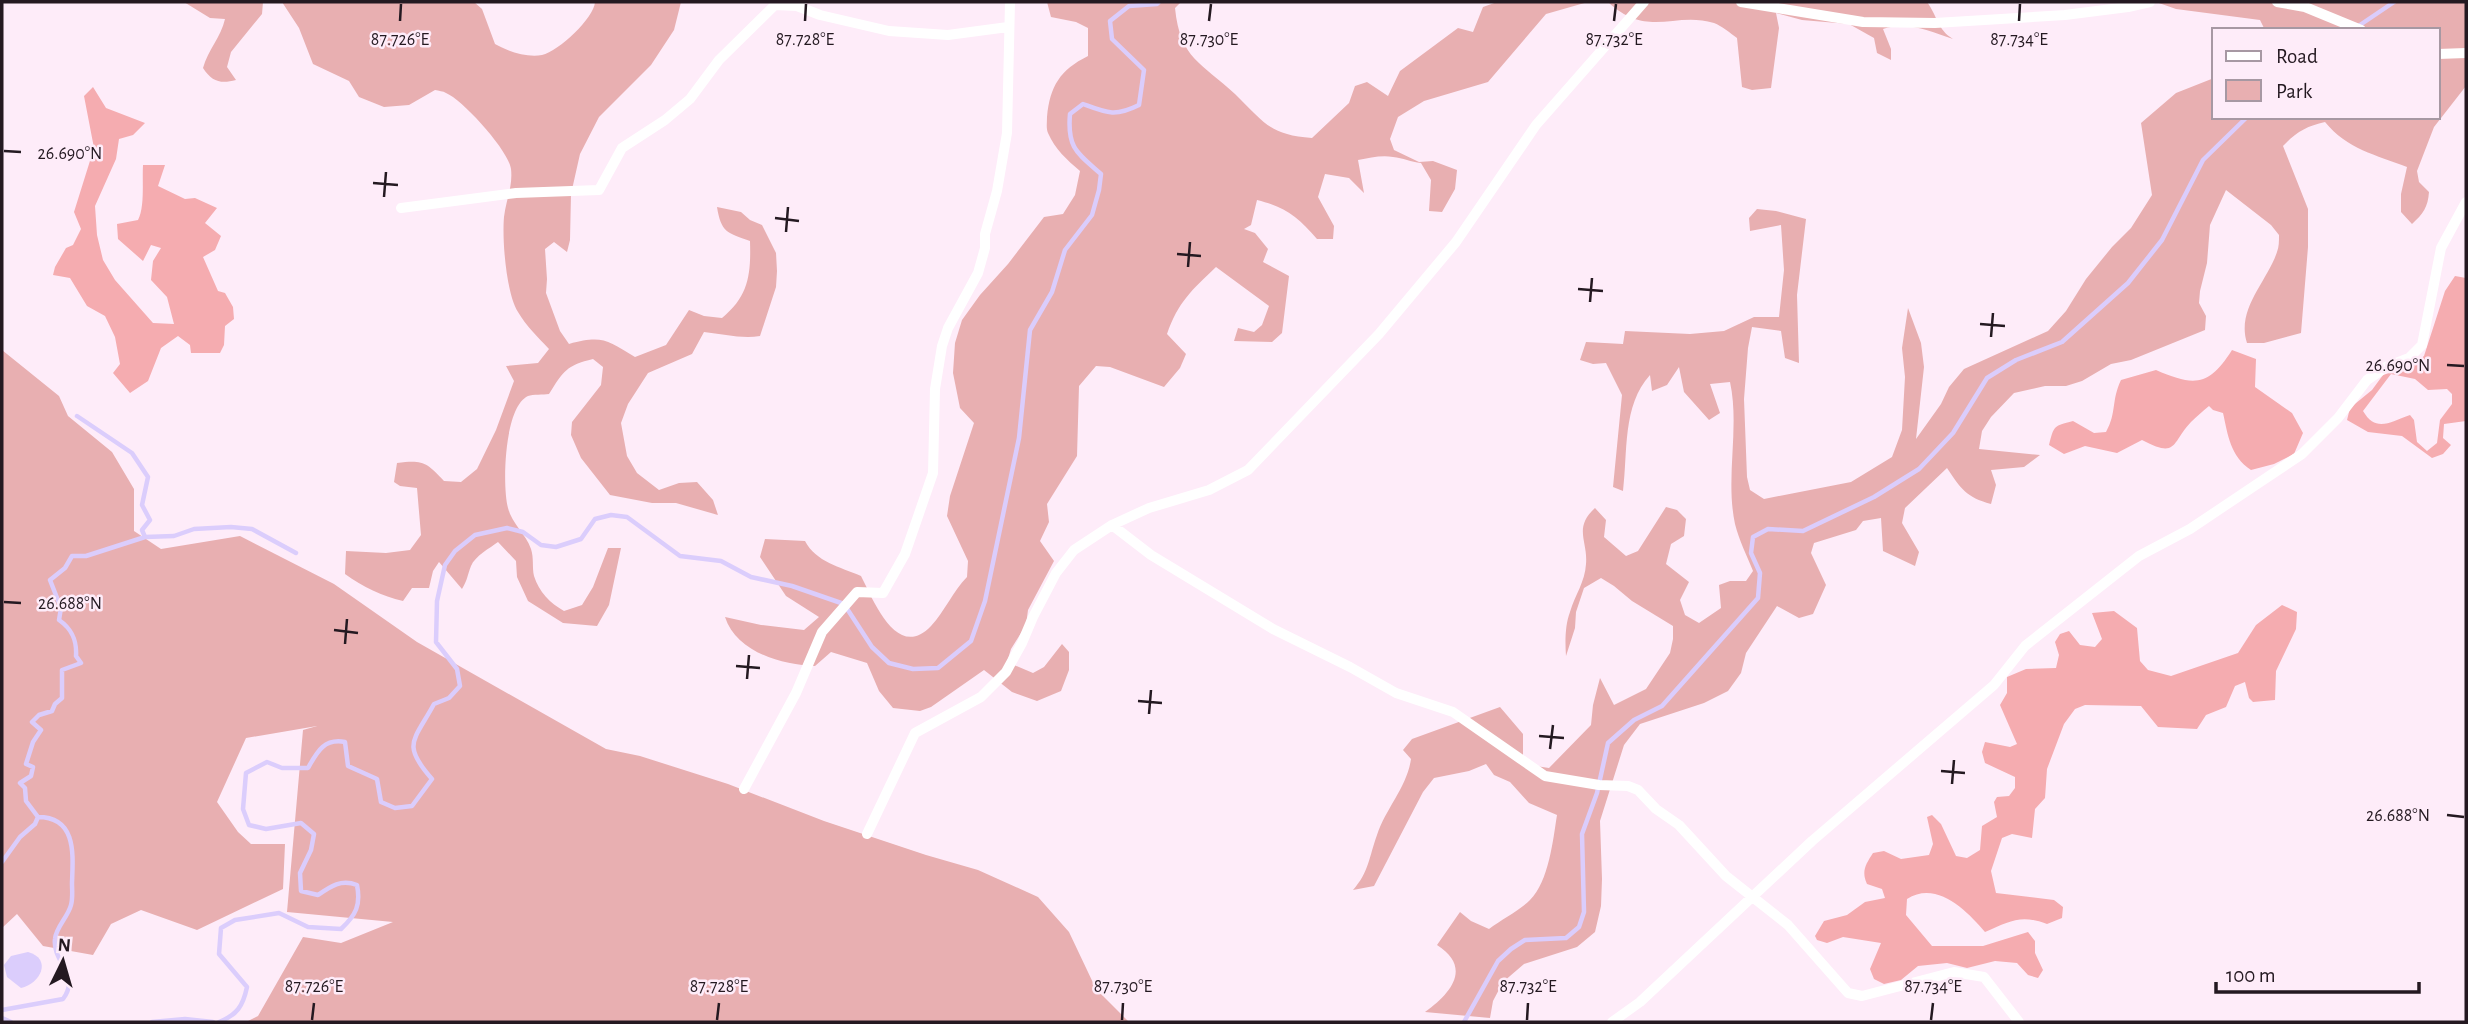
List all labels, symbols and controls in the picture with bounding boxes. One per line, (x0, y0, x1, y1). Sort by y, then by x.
legend (2212, 28, 2440, 119)
text: 87.726°E (371, 31, 429, 49)
text: 87.728°E (776, 31, 834, 49)
text: 87.730°E (1180, 31, 1239, 49)
text: 87.732°E (1585, 31, 1643, 49)
text: 87.734°E (1990, 31, 2048, 49)
text: Road (2276, 46, 2318, 67)
text: Park (2276, 81, 2313, 102)
text: 26.690°N (38, 145, 102, 163)
text: 26.690°N (2366, 357, 2430, 375)
text: 26.688°N (38, 595, 102, 613)
text: 26.688°N (2366, 807, 2430, 825)
north arrow (28, 926, 98, 996)
text: N (57, 936, 72, 956)
scale bar (2216, 950, 2419, 994)
text: 100 m (2226, 965, 2276, 986)
text: 87.726°E (285, 978, 343, 996)
text: 87.728°E (690, 978, 748, 996)
text: 87.730°E (1094, 978, 1153, 996)
text: 87.732°E (1499, 978, 1557, 996)
text: 87.734°E (1904, 978, 1962, 996)

